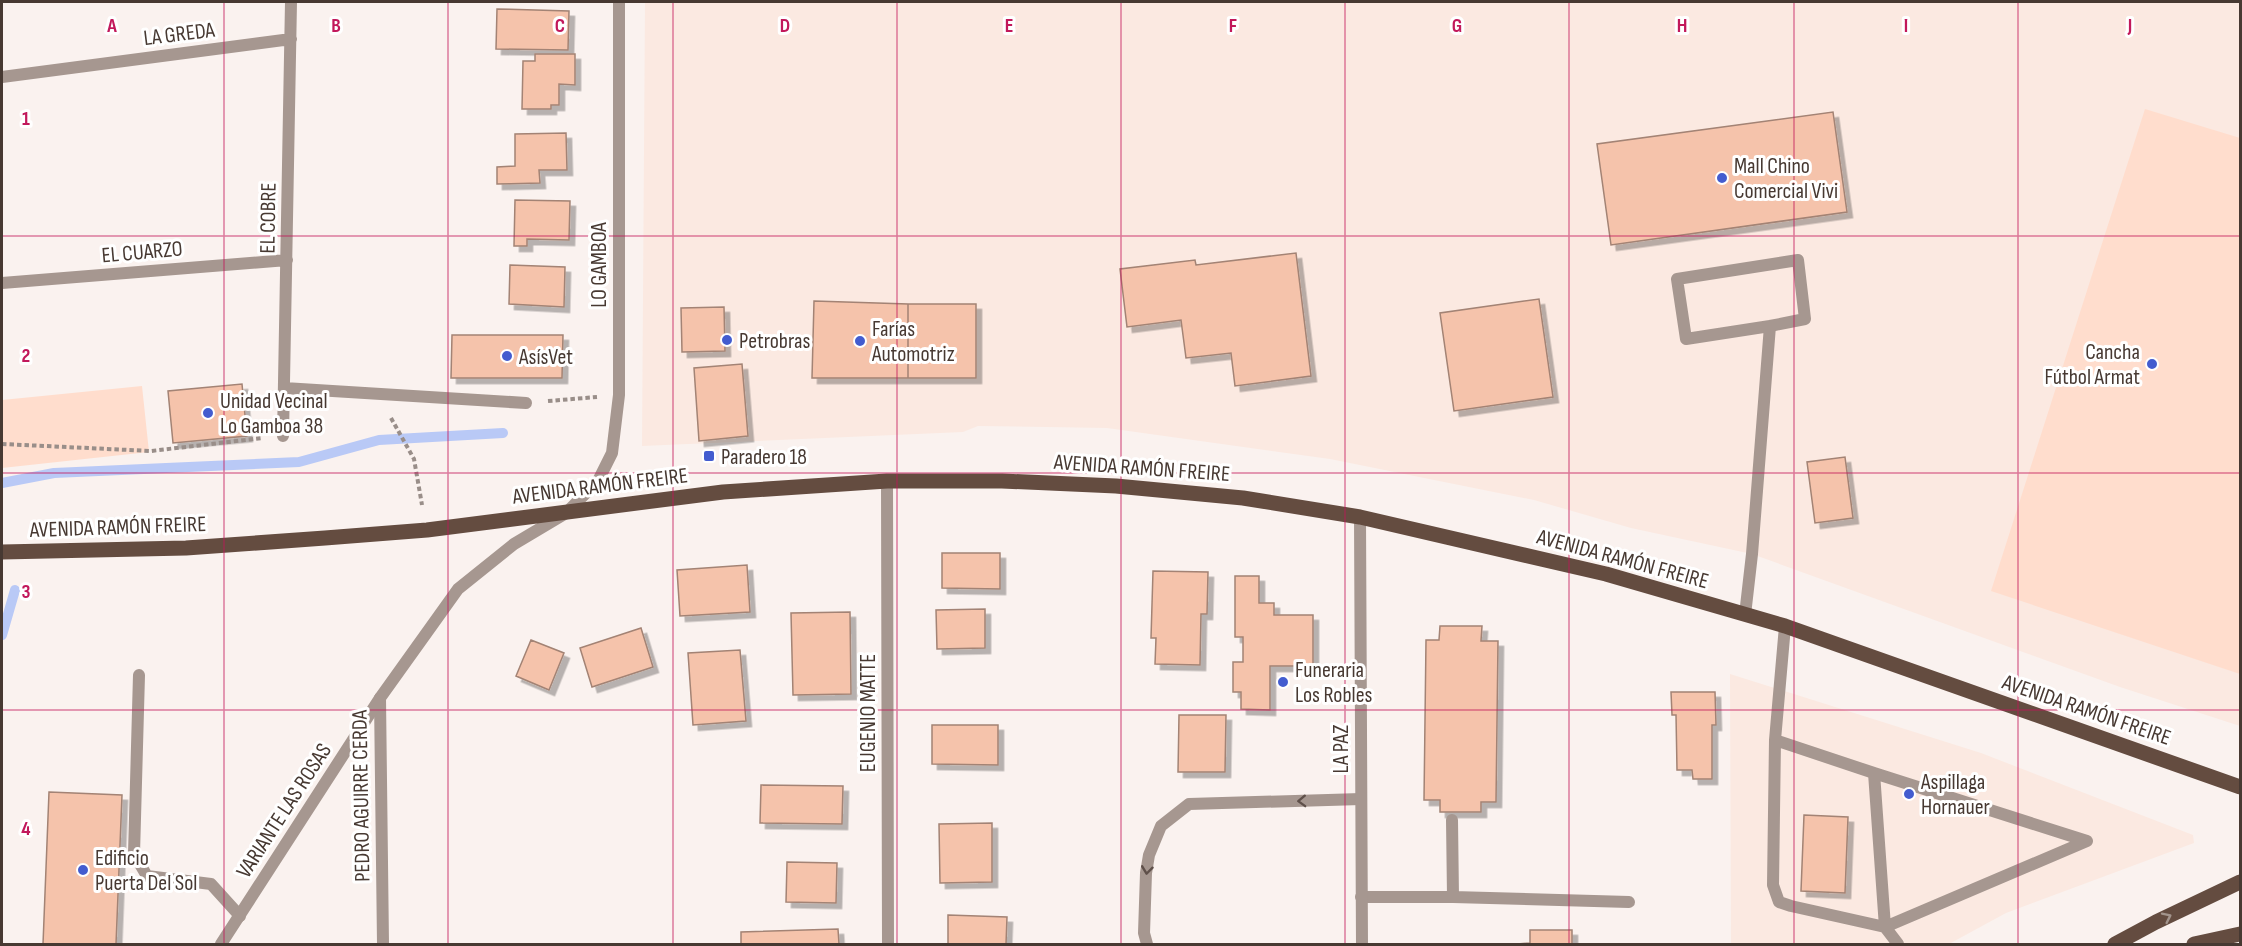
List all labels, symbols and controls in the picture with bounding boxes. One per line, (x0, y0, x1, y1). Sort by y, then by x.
text: A (106, 14, 117, 38)
text: B (331, 14, 341, 38)
text: C (555, 14, 565, 38)
text: D (780, 14, 790, 38)
text: E (1005, 14, 1013, 38)
text: F (1229, 14, 1237, 38)
text: G (1452, 14, 1462, 38)
text: H (1677, 14, 1687, 38)
text: I (1904, 14, 1908, 38)
text: J (2127, 14, 2132, 38)
street label: LA GREDA (142, 17, 217, 52)
text: 1 (22, 107, 30, 131)
place label: Mall Chino Comercial Vivi (1734, 153, 1838, 205)
marker: Mall Chino Comercial Vivi (1715, 171, 1729, 185)
street label: EL COBRE (254, 182, 283, 254)
street label: LO GAMBOA (586, 222, 613, 308)
street label: EL CUARZO (100, 236, 184, 269)
place label: Farías Automotriz (871, 316, 955, 368)
place label: Petrobras (739, 328, 810, 355)
marker: Petrobras (720, 333, 734, 347)
marker: Farías Automotriz (853, 334, 867, 348)
place label: Cancha Fútbol Armat (2044, 339, 2140, 391)
text: 2 (22, 344, 30, 368)
place label: AsísVet (518, 344, 573, 371)
marker: AsísVet (500, 349, 514, 363)
marker: Cancha Fútbol Armat (2145, 357, 2159, 371)
place label: Unidad Vecinal Lo Gamboa 38 (220, 388, 328, 440)
marker: Unidad Vecinal Lo Gamboa 38 (201, 406, 215, 420)
place label: Paradero 18 (721, 444, 807, 471)
marker: Paradero 18 (702, 449, 716, 463)
street label: AVENIDA RAMÓN FREIRE (1052, 449, 1231, 488)
street label: AVENIDA RAMÓN FREIRE (510, 462, 689, 511)
street label: AVENIDA RAMÓN FREIRE (28, 511, 207, 544)
street label: AVENIDA RAMÓN FREIRE (1533, 523, 1711, 595)
text: 3 (22, 580, 31, 604)
street label: EUGENIO MATTE (855, 654, 882, 772)
place label: Funeraria Los Robles (1295, 657, 1373, 709)
street label: AVENIDA RAMÓN FREIRE (1998, 669, 2174, 752)
marker: Funeraria Los Robles (1276, 675, 1290, 689)
street label: PEDRO AGUIRRE CERDA (346, 709, 376, 882)
street label: LA PAZ (1328, 725, 1355, 773)
street label: VARIANTE LAS ROSAS (231, 738, 338, 883)
place label: Aspillaga Hornauer (1920, 769, 1990, 821)
marker: Aspillaga Hornauer (1902, 787, 1916, 801)
one-way arrow (1298, 795, 1307, 807)
text: 4 (21, 817, 31, 841)
place label: Edificio Puerta Del Sol (95, 845, 197, 897)
marker: Edificio Puerta Del Sol (76, 863, 90, 877)
one-way arrow (1141, 865, 1153, 874)
one-way arrow (2160, 913, 2171, 924)

